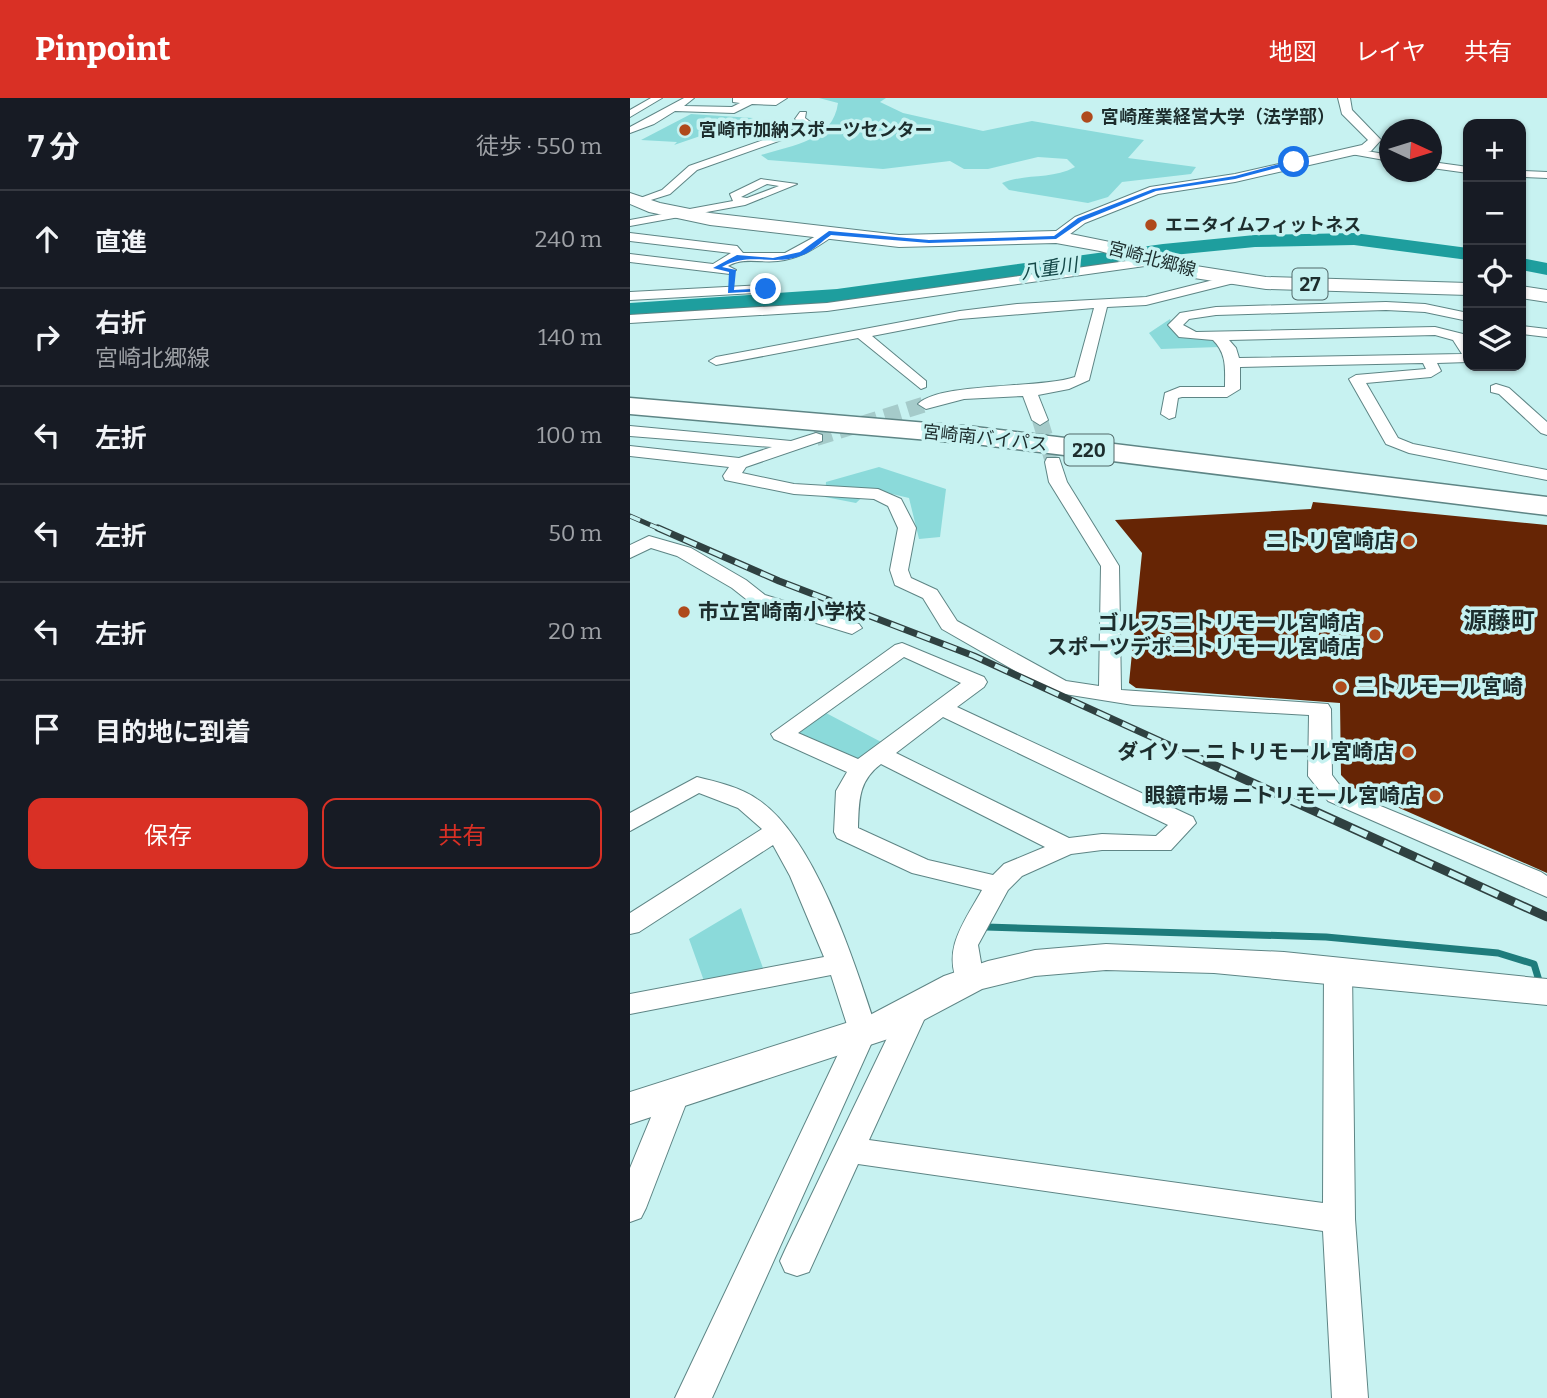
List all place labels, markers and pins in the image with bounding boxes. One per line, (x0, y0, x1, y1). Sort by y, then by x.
place label: 宮崎産業経営大学（法学部） (1101, 106, 1335, 128)
marker: 宮崎産業経営大学（法学部） (1079, 109, 1095, 125)
place label: 宮崎市加納スポーツセンター (699, 119, 933, 141)
marker: 宮崎市加納スポーツセンター (677, 122, 693, 138)
place label: エニタイムフィットネス (1165, 214, 1361, 236)
marker: エニタイムフィットネス (1143, 217, 1159, 233)
place label: ニトリ 宮崎店 (1265, 528, 1395, 554)
marker: ニトリ 宮崎店 (1401, 533, 1417, 549)
place label: 市立宮崎南小学校 (698, 599, 866, 625)
marker: 市立宮崎南小学校 (676, 604, 692, 620)
place label: ゴルフ5ニトリモール宮崎店 スポーツデポニトリモール宮崎店 (1046, 610, 1361, 660)
marker: ゴルフ5ニトリモール宮崎店 スポーツデポニトリモール宮崎店 (1367, 627, 1383, 643)
place label: ニトルモール宮崎 (1355, 674, 1523, 700)
marker: ニトルモール宮崎 (1333, 679, 1349, 695)
place label: ダイソー ニトリモール宮崎店 (1117, 739, 1394, 765)
marker: ダイソー ニトリモール宮崎店 (1400, 744, 1416, 760)
place label: 眼鏡市場 ニトリモール宮崎店 (1144, 783, 1421, 809)
marker: 眼鏡市場 ニトリモール宮崎店 (1427, 788, 1443, 804)

